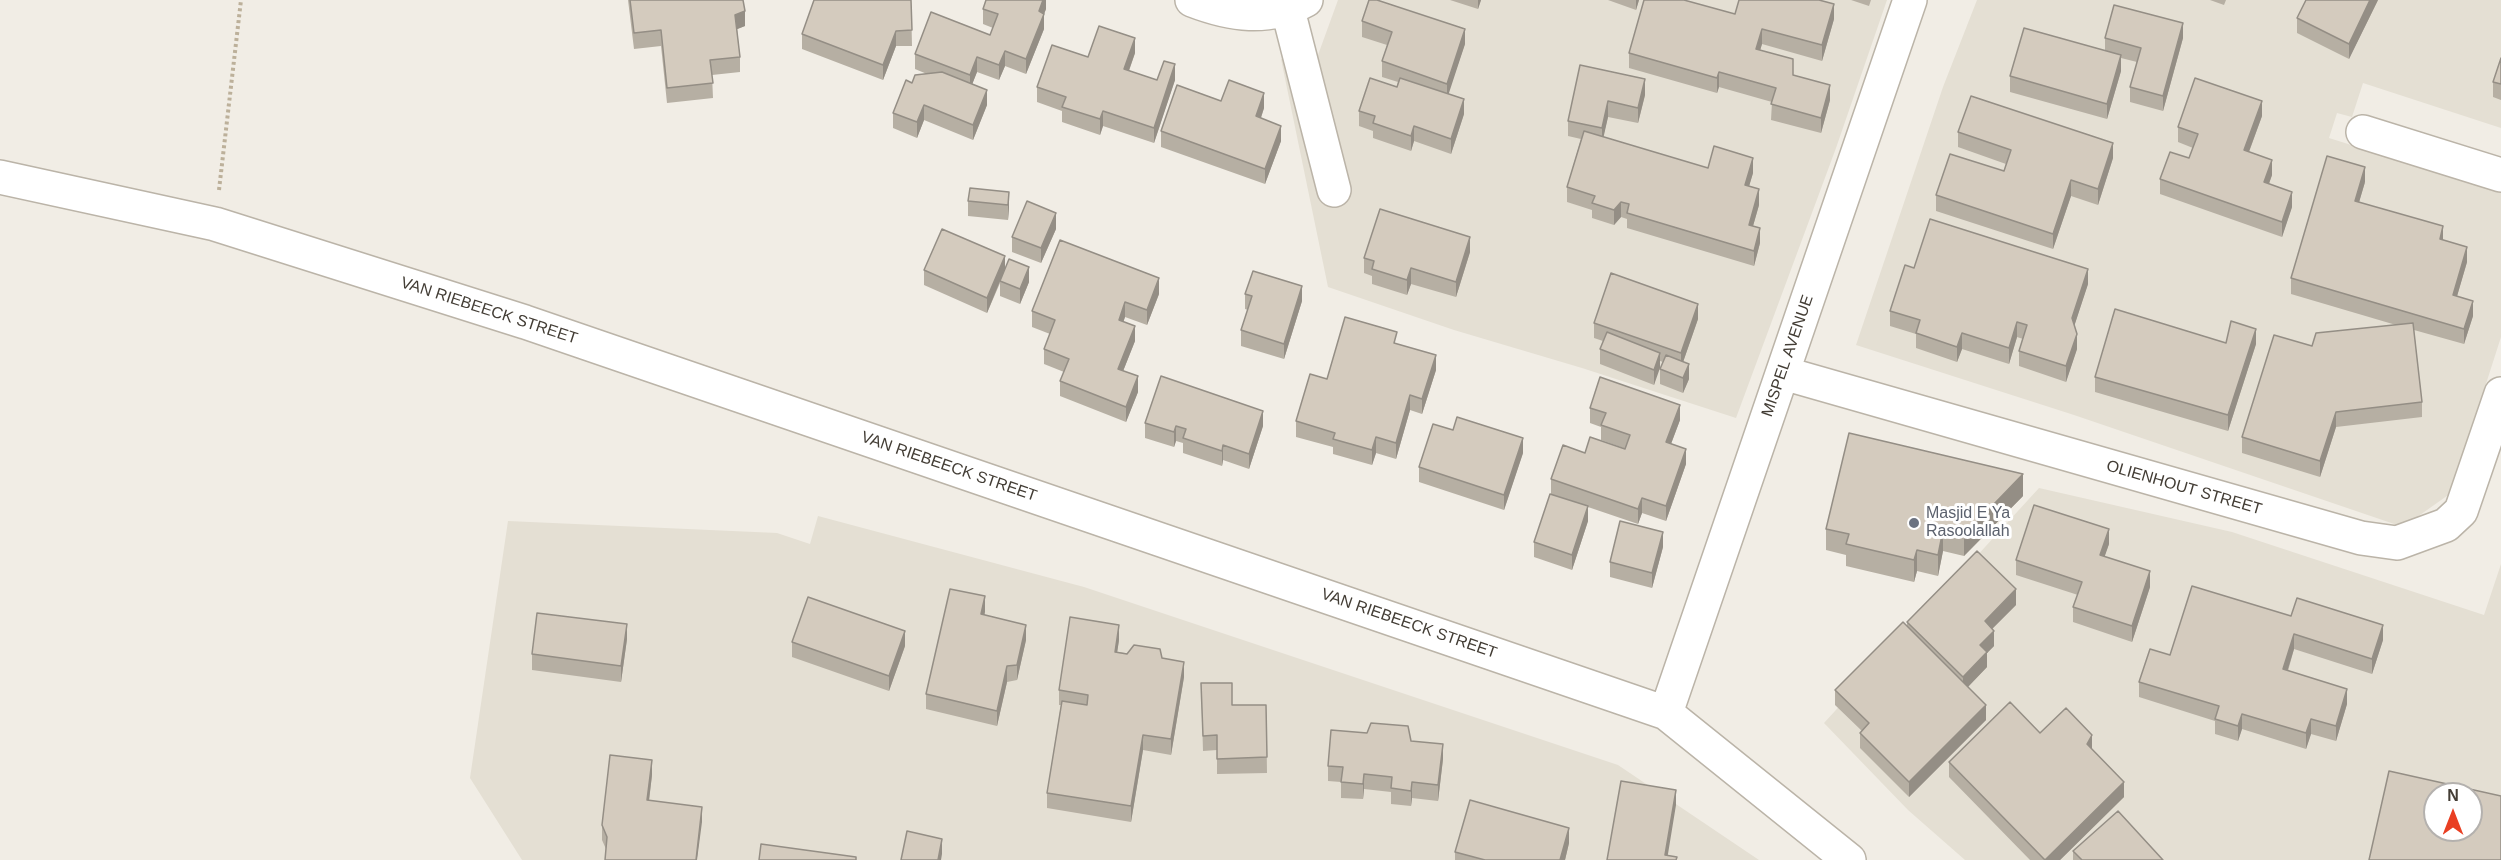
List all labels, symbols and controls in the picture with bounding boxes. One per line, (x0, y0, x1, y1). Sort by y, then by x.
street label: VAN RIEBEECK STREET (398, 273, 580, 349)
street label: MISPEL AVENUE (1758, 292, 1818, 420)
street label: VAN RIEBEECK STREET (859, 428, 1039, 506)
street label: OLIENHOUT STREET (2104, 457, 2264, 519)
place label: Masjid E Ya Rasoolallah (1926, 504, 2010, 542)
marker: Masjid E Ya Rasoolallah (1907, 516, 1921, 530)
street label: VAN RIEBEECK STREET (1319, 585, 1499, 663)
north arrow (2423, 782, 2483, 842)
text: N (2447, 787, 2459, 804)

